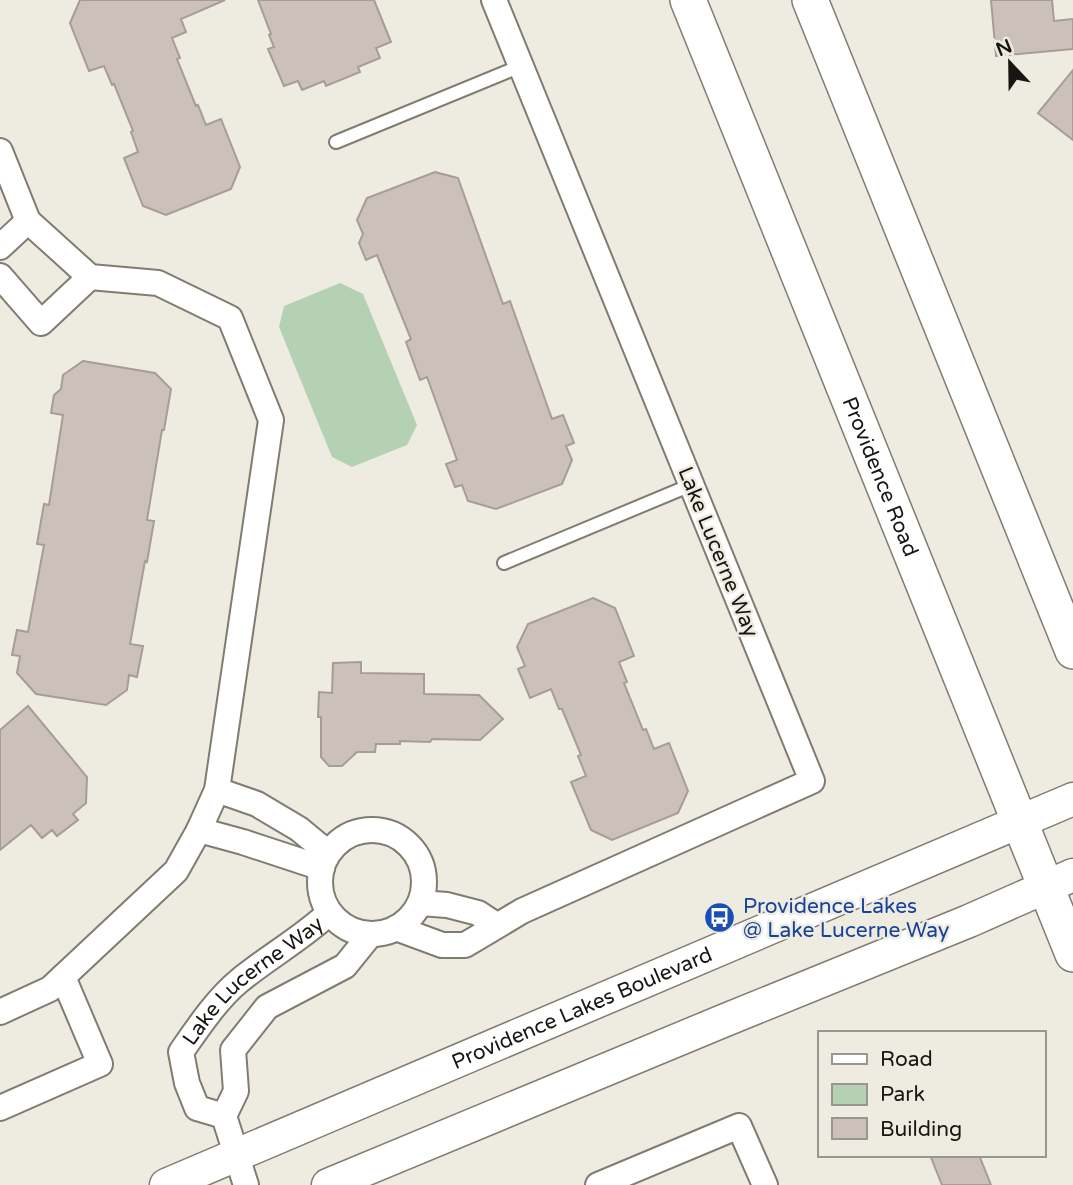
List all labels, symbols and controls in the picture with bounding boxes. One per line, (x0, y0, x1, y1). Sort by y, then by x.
north arrow (975, 28, 1045, 98)
text: N (993, 35, 1015, 61)
street label: Providence Road (837, 393, 924, 560)
street label: Lake Lucerne Way (672, 463, 764, 641)
place label: Providence Lakes @ Lake Lucerne Way (743, 894, 949, 943)
bus stop icon: Providence Lakes @ Lake Lucerne Way (703, 901, 737, 935)
street label: Lake Lucerne Way (177, 911, 328, 1050)
street label: Providence Lakes Boulevard (448, 942, 716, 1074)
legend (818, 1031, 1045, 1157)
text: Road (880, 1047, 933, 1072)
text: Park (880, 1082, 925, 1107)
text: Building (880, 1117, 962, 1142)

